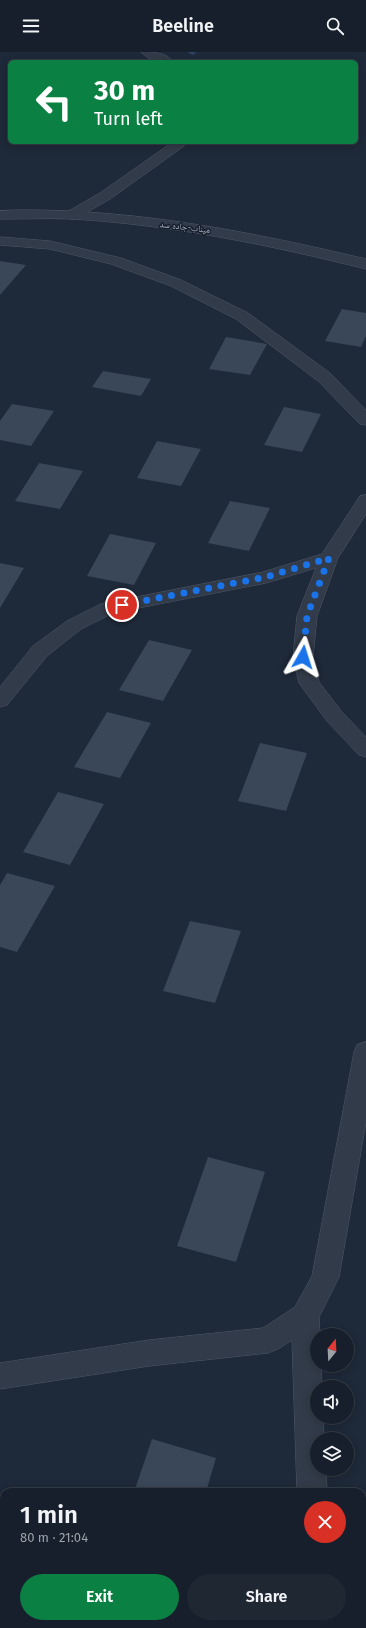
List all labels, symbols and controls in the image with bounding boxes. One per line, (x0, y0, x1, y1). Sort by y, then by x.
icon: menu (20, 15, 42, 37)
text: Beeline (152, 15, 214, 37)
icon: search (324, 15, 346, 37)
text: 30 m (94, 74, 155, 107)
icon: left (28, 76, 80, 128)
text: Turn left (94, 108, 163, 130)
street label: میناب-جاده سد (159, 219, 211, 235)
pin (105, 588, 139, 622)
icon: arrive (111, 594, 133, 616)
position arrow (282, 636, 324, 678)
north arrow (310, 1328, 354, 1372)
map controls (310, 1328, 354, 1476)
button: sound (310, 1380, 354, 1424)
button: layers (310, 1432, 354, 1476)
text: 1 min (20, 1501, 78, 1529)
button: close (304, 1501, 346, 1543)
text: 80 m · 21:04 (20, 1530, 88, 1545)
button: Exit (20, 1574, 179, 1620)
button: Share (187, 1574, 346, 1620)

